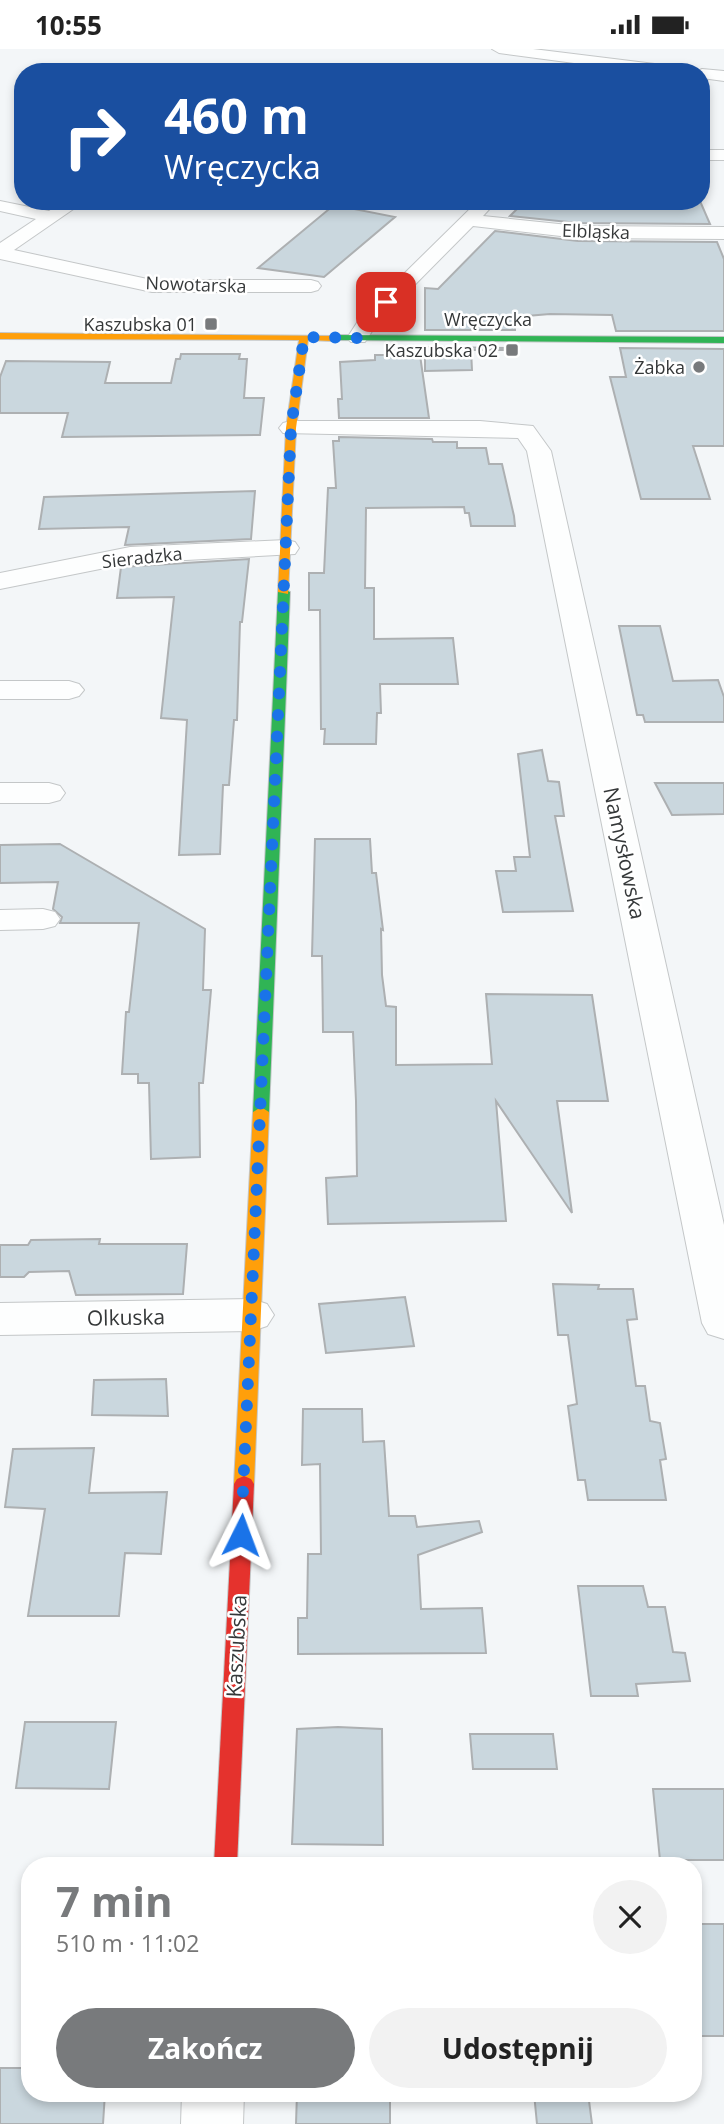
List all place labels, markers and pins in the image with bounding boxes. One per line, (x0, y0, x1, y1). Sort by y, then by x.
pin (356, 272, 416, 332)
place label: Kaszubska 01 (84, 312, 197, 336)
marker: Kaszubska 01 (203, 316, 219, 332)
place label: Kaszubska 02 (385, 338, 498, 362)
marker: Kaszubska 02 (504, 342, 520, 358)
place label: Żabka (634, 355, 685, 379)
marker: Żabka (691, 359, 707, 375)

